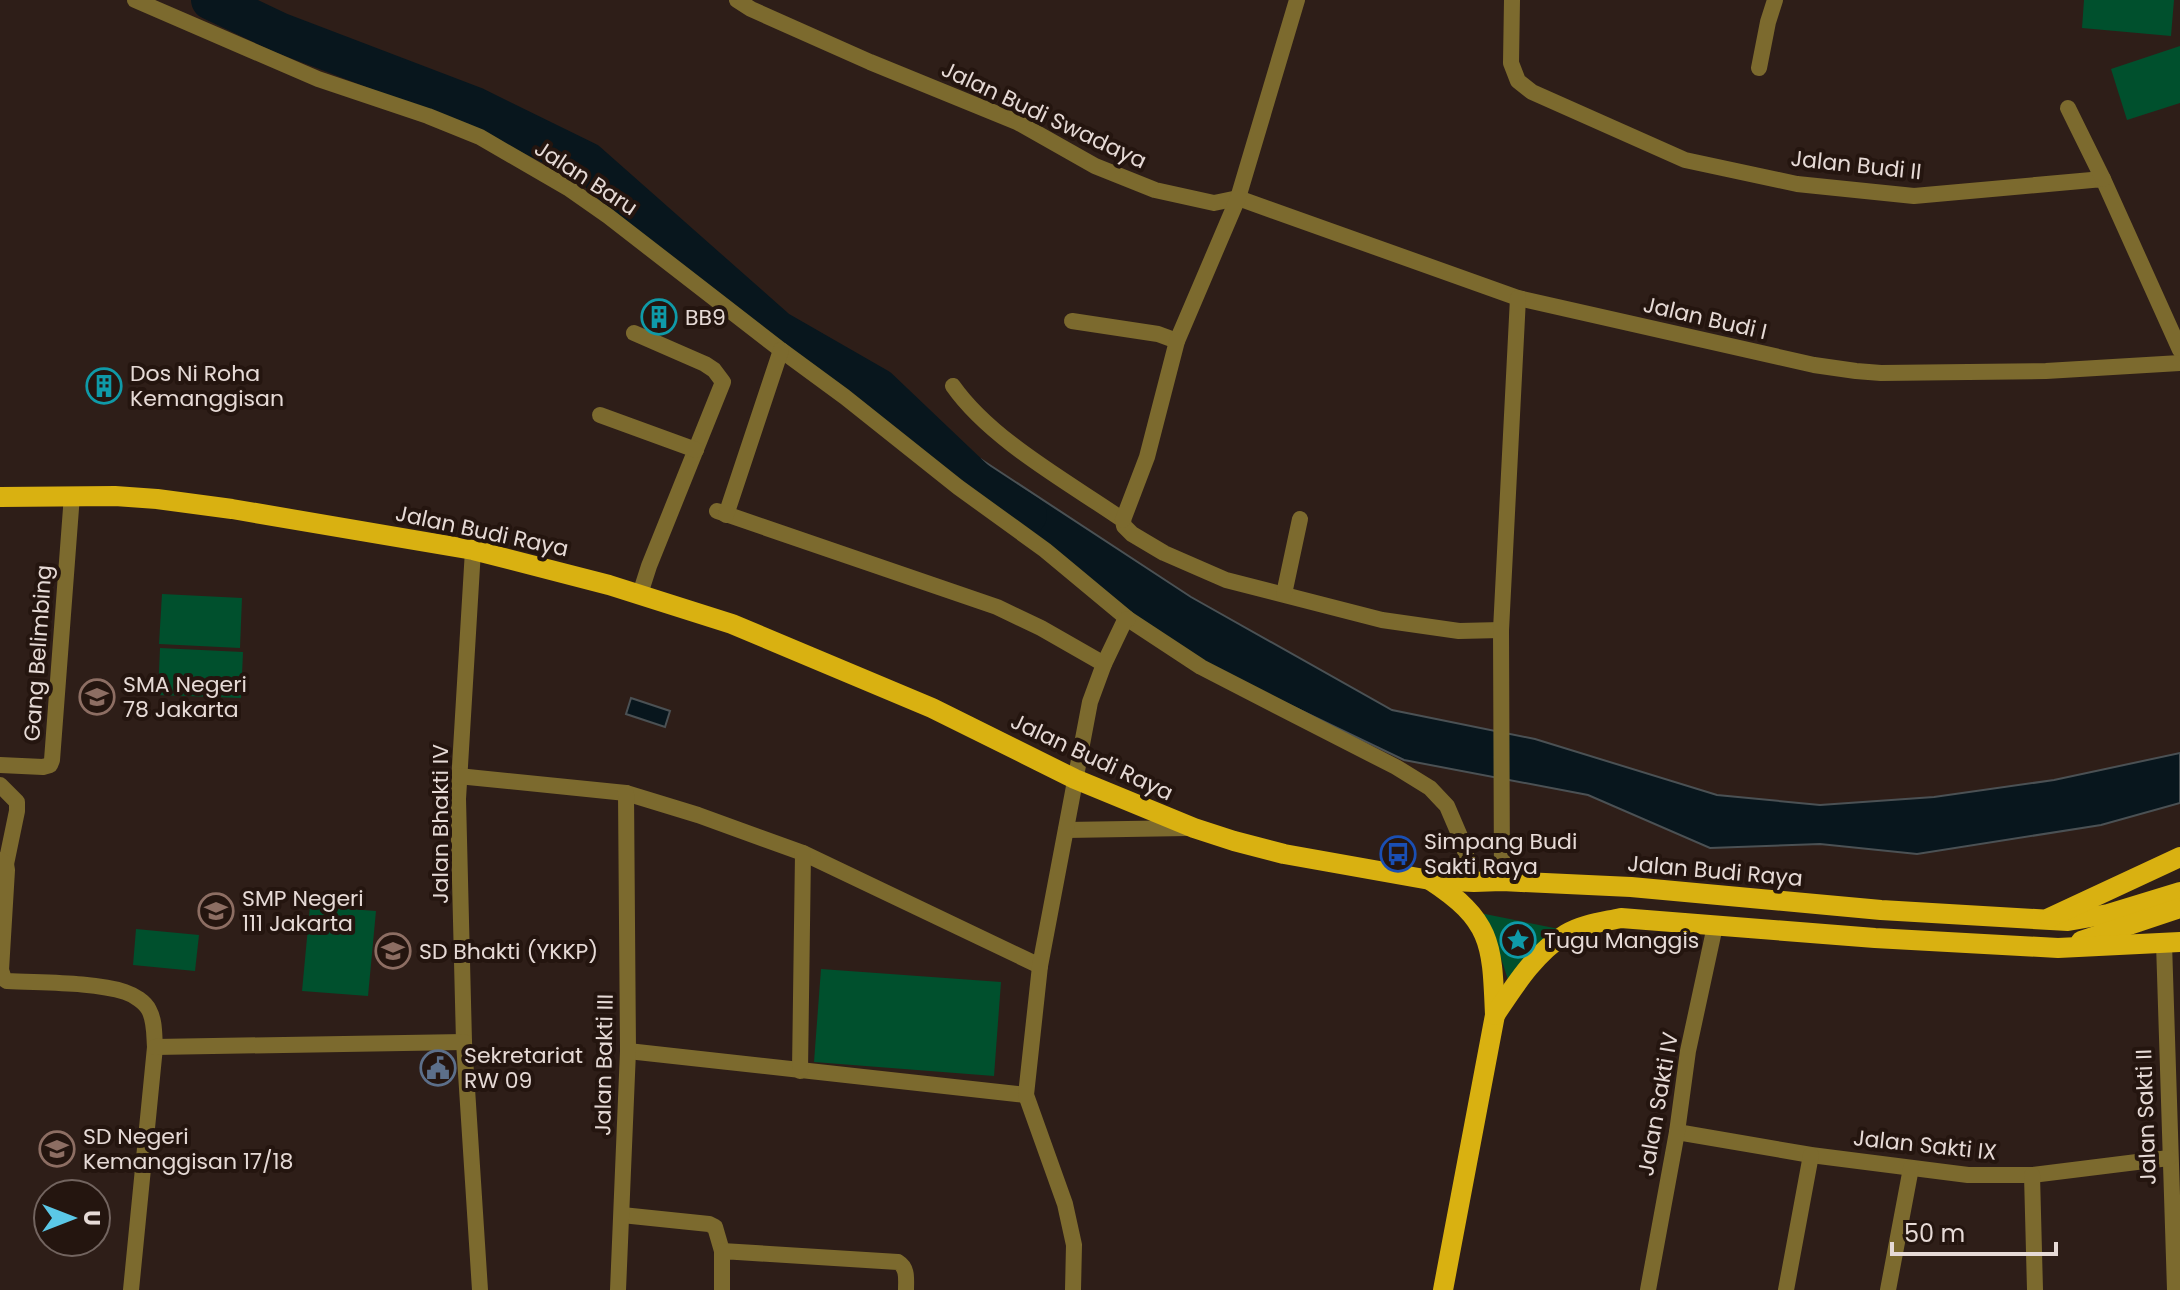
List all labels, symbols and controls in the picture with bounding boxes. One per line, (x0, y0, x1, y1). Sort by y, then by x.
street label: Jalan Budi Swadaya (936, 54, 1152, 176)
street label: Jalan Baru (528, 133, 644, 223)
street label: Jalan Budi II (1789, 143, 1923, 187)
street label: Jalan Budi I (1640, 289, 1770, 347)
building icon: BB9 (640, 298, 678, 336)
place label: BB9 (685, 302, 726, 333)
place label: Dos Ni Roha Kemanggisan (130, 358, 284, 414)
building icon: Dos Ni Roha Kemanggisan (85, 367, 123, 405)
street label: Jalan Budi Raya (393, 498, 571, 564)
street label: Gang Belimbing (16, 564, 60, 742)
place label: SMA Negeri 78 Jakarta (123, 669, 247, 725)
school or university icon: SMA Negeri 78 Jakarta (78, 678, 116, 716)
street label: Jalan Budi Raya (1006, 706, 1178, 808)
street label: Jalan Bhakti IV (425, 744, 456, 904)
place label: Simpang Budi Sakti Raya (1424, 826, 1577, 882)
bus stop icon: Simpang Budi Sakti Raya (1379, 835, 1417, 873)
street label: Jalan Budi Raya (1626, 848, 1804, 894)
place label: SMP Negeri 111 Jakarta (242, 883, 364, 939)
school or university icon: SMP Negeri 111 Jakarta (197, 892, 235, 930)
place icon: Tugu Manggis (1499, 921, 1537, 959)
place label: Tugu Manggis (1544, 925, 1699, 956)
school or university icon: SD Bhakti (YKKP) (374, 932, 412, 970)
place label: SD Bhakti (YKKP) (419, 936, 598, 967)
street label: Jalan Bakti III (587, 994, 621, 1136)
street label: Jalan Sakti IV (1630, 1030, 1686, 1178)
place label: Sekretariat RW 09 (464, 1040, 583, 1096)
street label: Jalan Sakti II (2128, 1048, 2164, 1186)
public building icon: Sekretariat RW 09 (419, 1049, 457, 1087)
place label: SD Negeri Kemanggisan 17/18 (83, 1121, 293, 1177)
street label: Jalan Sakti IX (1852, 1122, 1998, 1168)
school or university icon: SD Negeri Kemanggisan 17/18 (38, 1130, 76, 1168)
north arrow (32, 1178, 112, 1258)
scale bar (1892, 1206, 2056, 1256)
text: U (76, 1210, 107, 1226)
text: 50 m (1904, 1217, 1965, 1250)

